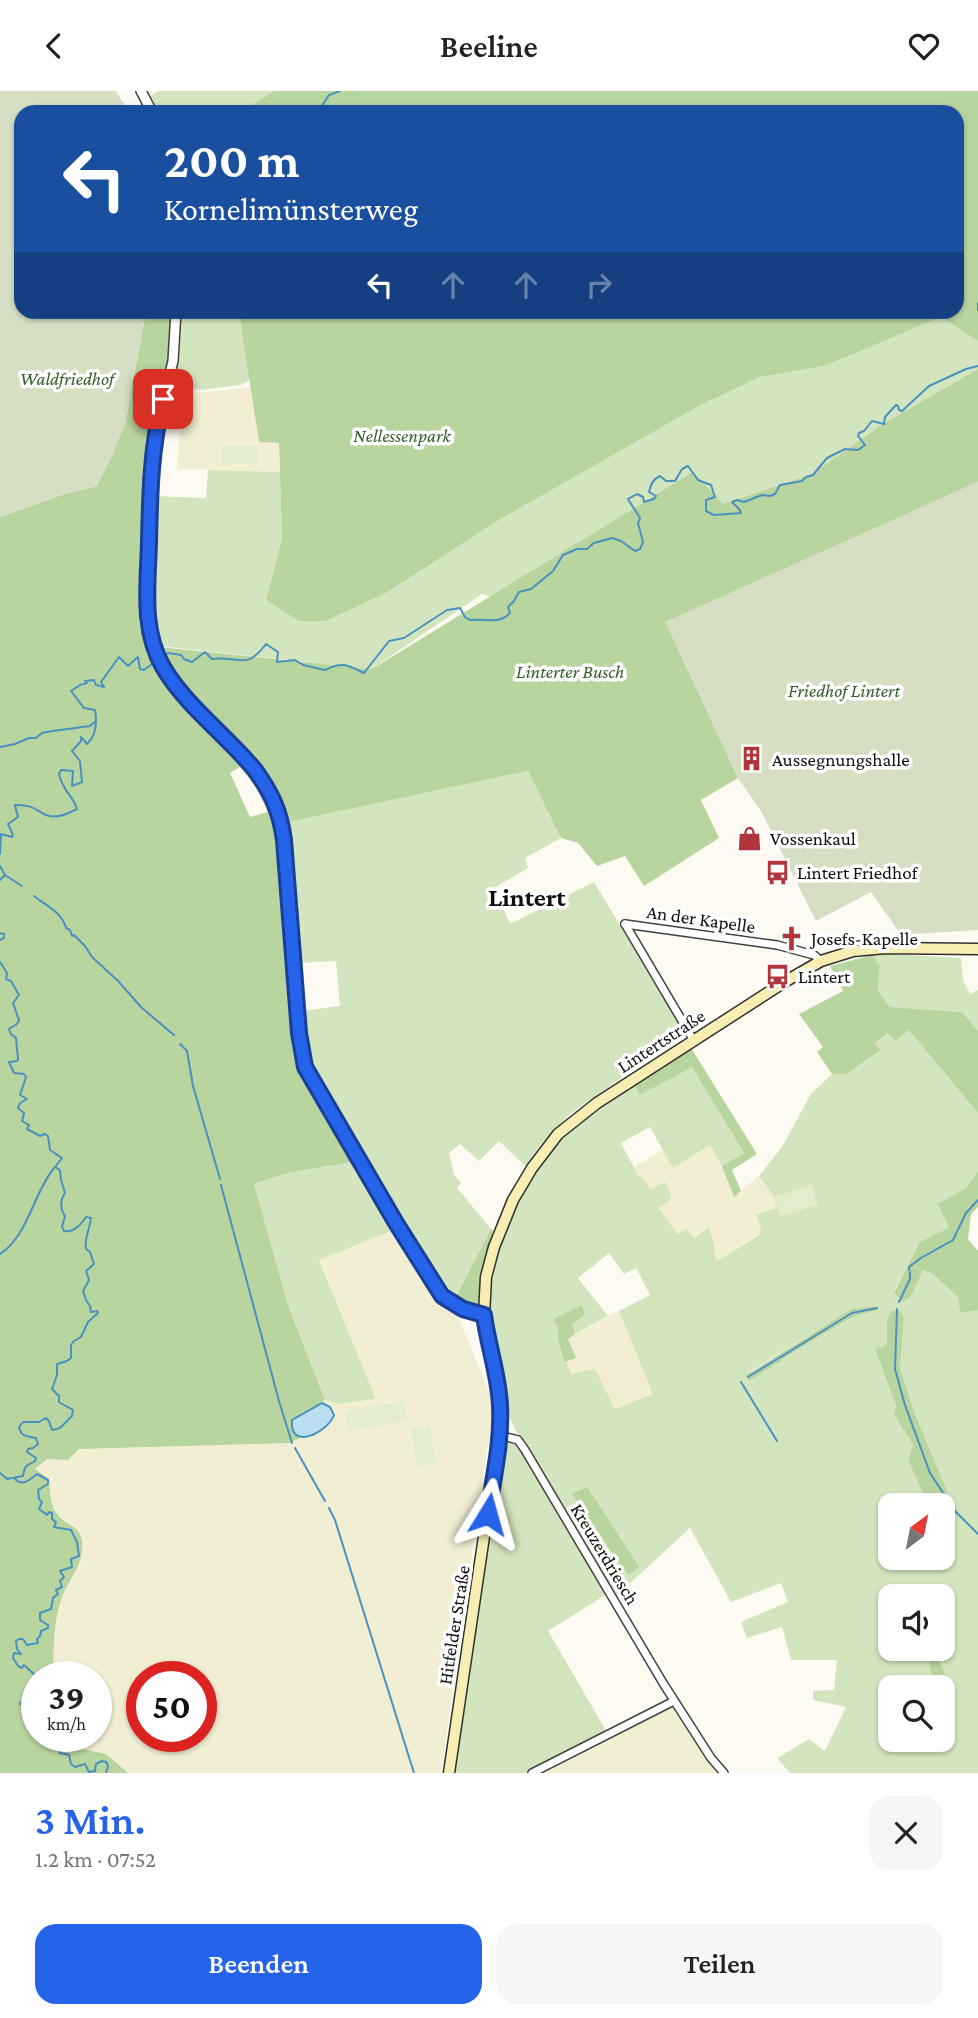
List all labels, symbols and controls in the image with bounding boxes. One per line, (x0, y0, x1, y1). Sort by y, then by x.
icon: back (35, 27, 73, 65)
icon: heart (905, 27, 943, 65)
text: Beeline (440, 28, 538, 64)
icon: left (49, 133, 140, 224)
text: 200 m (164, 133, 299, 188)
text: Kornelimünsterweg (164, 191, 418, 227)
icon: left (361, 266, 399, 304)
icon: ahead (434, 266, 472, 304)
icon: ahead (507, 266, 545, 304)
icon: right (580, 266, 618, 304)
park label: Waldfriedhof (20, 368, 117, 389)
pin (133, 369, 193, 429)
icon: arrive (144, 380, 182, 418)
park label: Nellessenpark (353, 425, 451, 446)
park label: Linterter Busch (516, 661, 624, 682)
park label: Friedhof Lintert (788, 680, 900, 701)
building icon: Aussegnungshalle (738, 745, 766, 773)
place label: Aussegnungshalle (772, 749, 910, 770)
shop icon: Vossenkaul (736, 824, 764, 852)
place label: Vossenkaul (770, 828, 856, 849)
bus stop icon: Lintert Friedhof (763, 858, 791, 886)
place label: Lintert Friedhof (797, 862, 919, 883)
district label: Lintert (488, 883, 566, 912)
street label: An der Kapelle (645, 901, 757, 937)
church icon: Josefs-Kapelle (777, 924, 805, 952)
place label: Josefs-Kapelle (809, 928, 918, 949)
bus stop icon: Lintert (764, 962, 792, 990)
place label: Lintert (798, 966, 851, 987)
street label: Lintertstraße (613, 1005, 709, 1077)
position arrow (451, 1477, 525, 1551)
north arrow (878, 1493, 956, 1570)
map controls (878, 1493, 955, 1752)
street label: Kreuzerdriesch (567, 1500, 643, 1608)
street label: Hitfelder Straße (434, 1564, 474, 1686)
button: sound (878, 1584, 955, 1661)
speed limit sign: 50 (126, 1661, 217, 1752)
button: search (878, 1675, 955, 1752)
text: 39 (48, 1678, 85, 1717)
text: km/h (47, 1714, 86, 1734)
text: 3 Min. (35, 1796, 145, 1843)
button: close (869, 1796, 943, 1870)
text: 1.2 km · 07:52 (35, 1846, 156, 1872)
button: Beenden (35, 1924, 482, 2004)
button: Teilen (496, 1924, 943, 2004)

